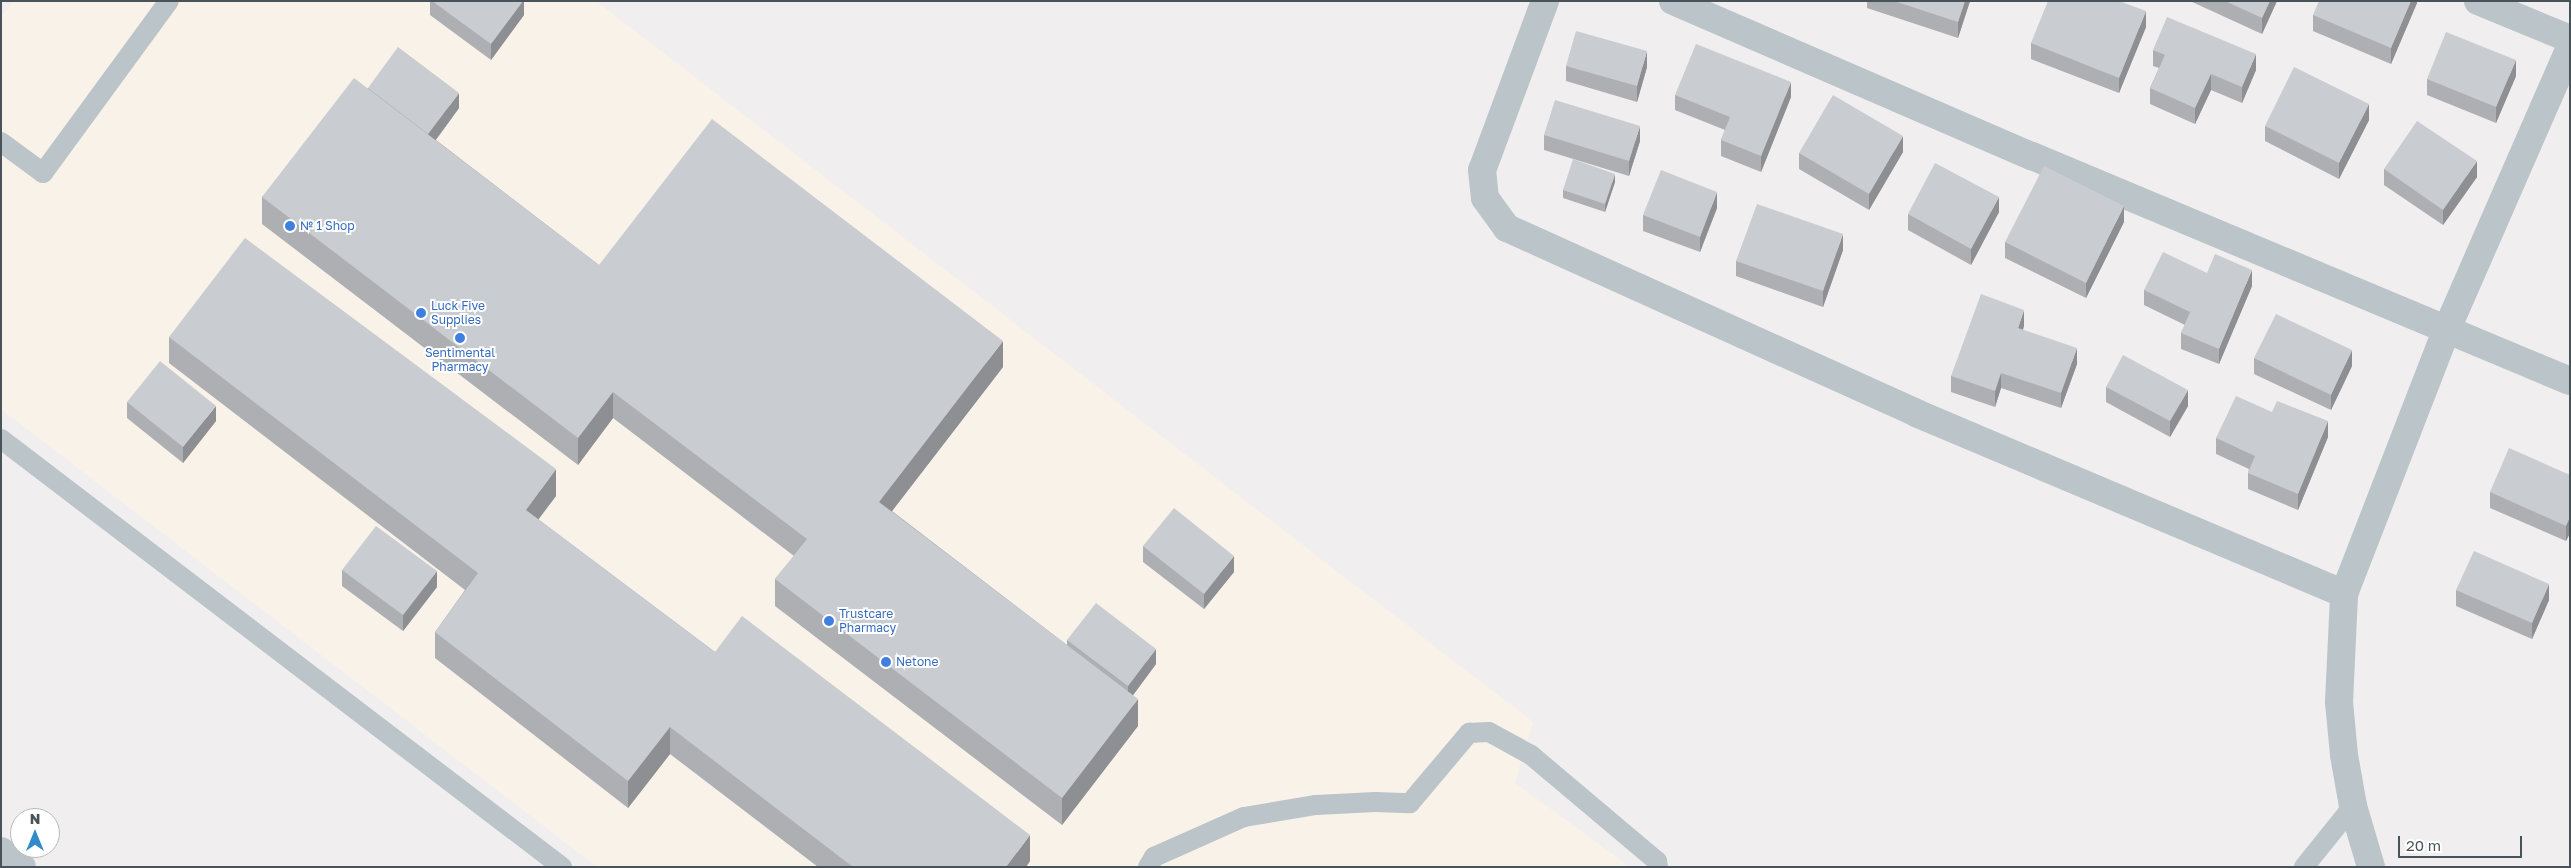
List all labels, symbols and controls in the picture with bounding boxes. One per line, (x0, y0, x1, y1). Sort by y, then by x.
place label: № 1 Shop (300, 219, 355, 233)
marker: № 1 Shop (284, 220, 296, 232)
place label: Luck Five Supplies (431, 299, 485, 327)
marker: Luck Five Supplies (415, 307, 427, 319)
marker: Sentimental Pharmacy (454, 332, 466, 344)
place label: Sentimental Pharmacy (425, 346, 495, 374)
place label: Trustcare Pharmacy (839, 607, 896, 635)
marker: Trustcare Pharmacy (823, 615, 835, 627)
place label: Netone (896, 655, 938, 669)
marker: Netone (880, 656, 892, 668)
north arrow (10, 808, 60, 858)
text: N (30, 810, 40, 827)
scale bar (2401, 826, 2525, 858)
text: 20 m (2406, 836, 2441, 854)

